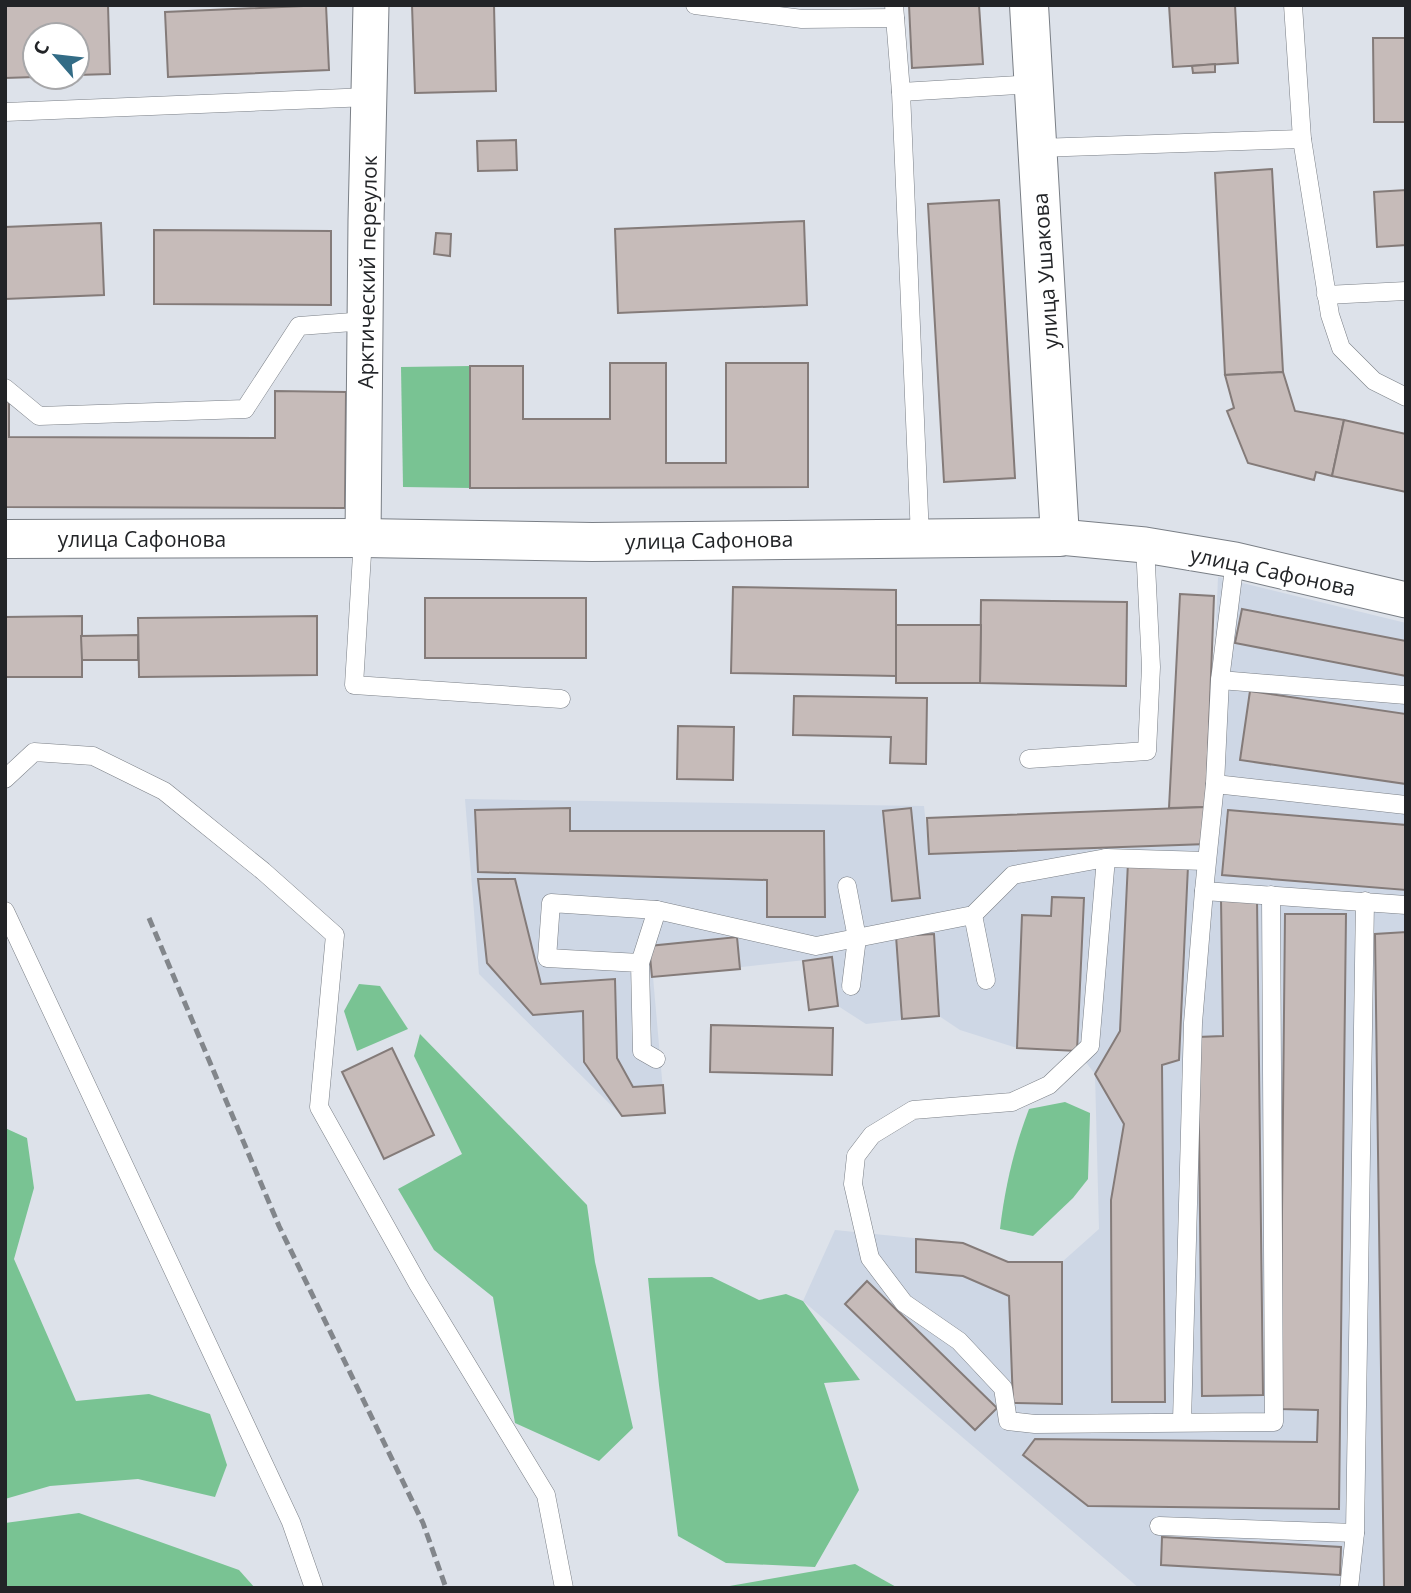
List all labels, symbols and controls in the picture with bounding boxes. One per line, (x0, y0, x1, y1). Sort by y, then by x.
north arrow (21, 21, 91, 91)
text: С (27, 37, 55, 59)
street label: Арктический переулок (351, 155, 383, 389)
street label: улица Ушакова (1026, 192, 1064, 350)
street label: улица Сафонова (58, 525, 226, 553)
street label: улица Сафонова (625, 525, 793, 555)
street label: улица Сафонова (1188, 540, 1358, 602)

